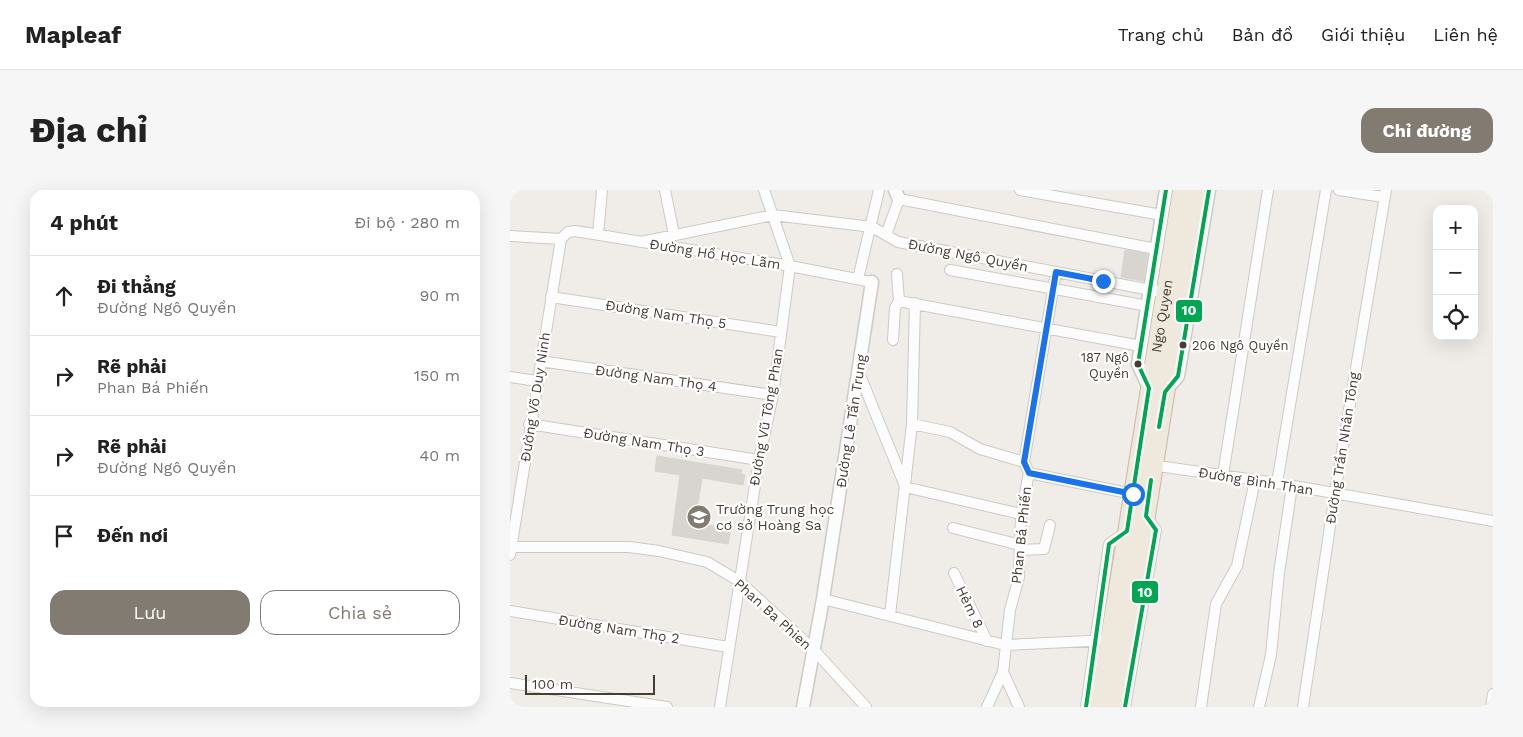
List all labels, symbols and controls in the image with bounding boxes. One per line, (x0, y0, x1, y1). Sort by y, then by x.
text: Mapleaf (25, 21, 121, 49)
text: Trang chủ (1118, 24, 1204, 45)
text: Bản đồ (1232, 24, 1293, 45)
text: Giới thiệu (1321, 24, 1405, 45)
text: Liên hệ (1433, 24, 1498, 45)
button: Chỉ đường (1361, 108, 1493, 153)
text: Địa chỉ (30, 109, 148, 151)
map controls (1433, 205, 1478, 340)
button: + (1433, 205, 1478, 250)
text: 4 phút (50, 210, 118, 235)
text: Đi bộ · 280 m (355, 213, 460, 232)
street label: Đường Hồ Học Lãm (648, 236, 782, 272)
street label: Đường Ngô Quyền (907, 236, 1029, 274)
button: − (1433, 250, 1478, 295)
route end (1092, 270, 1115, 293)
text: Đi thẳng (97, 275, 176, 298)
street label: Ngo Quyen (1148, 278, 1176, 354)
icon: ahead (50, 282, 78, 310)
text: 90 m (419, 286, 460, 305)
button: locate (1433, 295, 1478, 340)
street label: Đường Nam Thọ 5 (604, 297, 728, 331)
text: Đường Ngô Quyền (97, 298, 237, 317)
line badge: 10 (1175, 299, 1203, 323)
text: 10 (1181, 302, 1197, 318)
street label: Đường Võ Duy Ninh (517, 331, 553, 463)
place label: 206 Ngô Quyền (1192, 338, 1289, 353)
marker: 206 Ngô Quyền (1178, 340, 1188, 350)
street label: Đường Vũ Tông Phan (746, 347, 786, 487)
place label: 187 Ngô Quyền (1081, 350, 1129, 381)
street label: Đường Lê Tấn Trung (833, 353, 870, 489)
text: Rẽ phải (97, 355, 167, 378)
marker: 187 Ngô Quyền (1133, 359, 1143, 369)
icon: right (50, 362, 78, 390)
street label: Đường Nam Thọ 4 (594, 362, 718, 394)
text: 150 m (414, 366, 460, 385)
street label: Đường Trần Nhân Tông (1322, 370, 1362, 525)
text: Phan Bá Phiến (97, 378, 209, 397)
street label: Đường Nam Thọ 3 (582, 425, 706, 459)
text: Rẽ phải (97, 435, 167, 458)
icon: right (50, 442, 78, 470)
text: 40 m (420, 446, 460, 465)
text: Đường Ngô Quyền (97, 458, 237, 477)
street label: Đường Bình Than (1197, 464, 1315, 498)
route start (1122, 483, 1145, 506)
street label: Phan Bá Phiến (1008, 486, 1034, 584)
place label: Trường Trung học cơ sở Hoàng Sa (716, 501, 835, 533)
school or university icon: Trường Trung học cơ sở Hoàng Sa (686, 504, 712, 530)
icon: arrive (50, 522, 78, 550)
text: Đến nơi (97, 524, 168, 547)
street label: Phan Ba Phien (731, 575, 815, 653)
line badge: 10 (1131, 580, 1159, 604)
street label: Hẻm 8 (953, 583, 987, 631)
text: 10 (1137, 584, 1153, 600)
button: Lưu (50, 590, 250, 635)
button: Chia sẻ (260, 590, 460, 635)
street label: Đường Nam Thọ 2 (557, 612, 681, 646)
scale bar (525, 672, 655, 695)
text: 100 m (532, 676, 573, 692)

